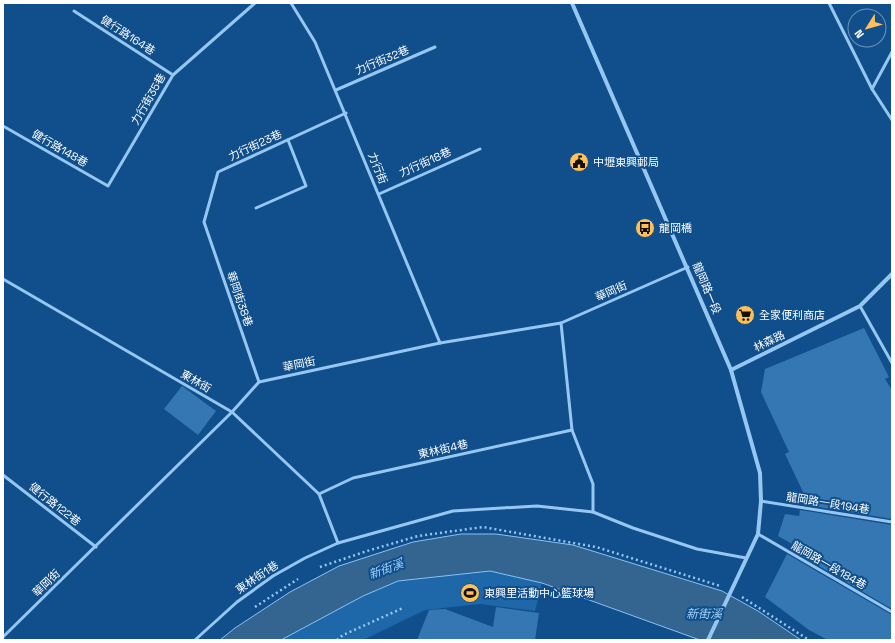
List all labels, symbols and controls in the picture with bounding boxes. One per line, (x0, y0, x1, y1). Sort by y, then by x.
north arrow (847, 8, 887, 48)
street label: 健行路164巷 (98, 12, 158, 58)
text: N (851, 27, 867, 41)
street label: 力行街32巷 (353, 42, 411, 78)
street label: 力行街35巷 (128, 71, 168, 127)
street label: 健行路148巷 (30, 126, 90, 170)
street label: 力行街23巷 (226, 127, 284, 163)
street label: 力行街18巷 (397, 144, 453, 180)
street label: 力行街 (365, 150, 391, 186)
public building icon: 中壢東興郵局 (568, 151, 590, 173)
place label: 中壢東興郵局 (593, 155, 659, 169)
bus stop icon: 龍岡橋 (634, 217, 656, 239)
place label: 龍岡橋 (659, 221, 692, 235)
street label: 龍岡路一段 (690, 260, 724, 316)
street label: 華岡街38巷 (224, 270, 256, 328)
street label: 華岡街 (593, 278, 629, 304)
supermarket icon: 全家便利商店 (734, 304, 756, 326)
place label: 全家便利商店 (759, 308, 825, 322)
street label: 林森路 (751, 327, 787, 355)
street label: 華岡街 (281, 354, 317, 374)
street label: 東林街 (178, 367, 214, 395)
street label: 東林街4巷 (417, 436, 469, 462)
street label: 健行路122巷 (26, 479, 84, 529)
street label: 龍岡路一段194巷 (785, 489, 871, 517)
street label: 龍岡路一段184巷 (789, 538, 869, 592)
water label: 新街溪 (366, 555, 408, 583)
street label: 東林街1巷 (233, 558, 281, 596)
street label: 華岡街 (29, 567, 63, 599)
sports icon: 東興里活動中心籃球場 (459, 582, 481, 604)
place label: 東興里活動中心籃球場 (484, 586, 594, 600)
water label: 新街溪 (686, 606, 724, 622)

